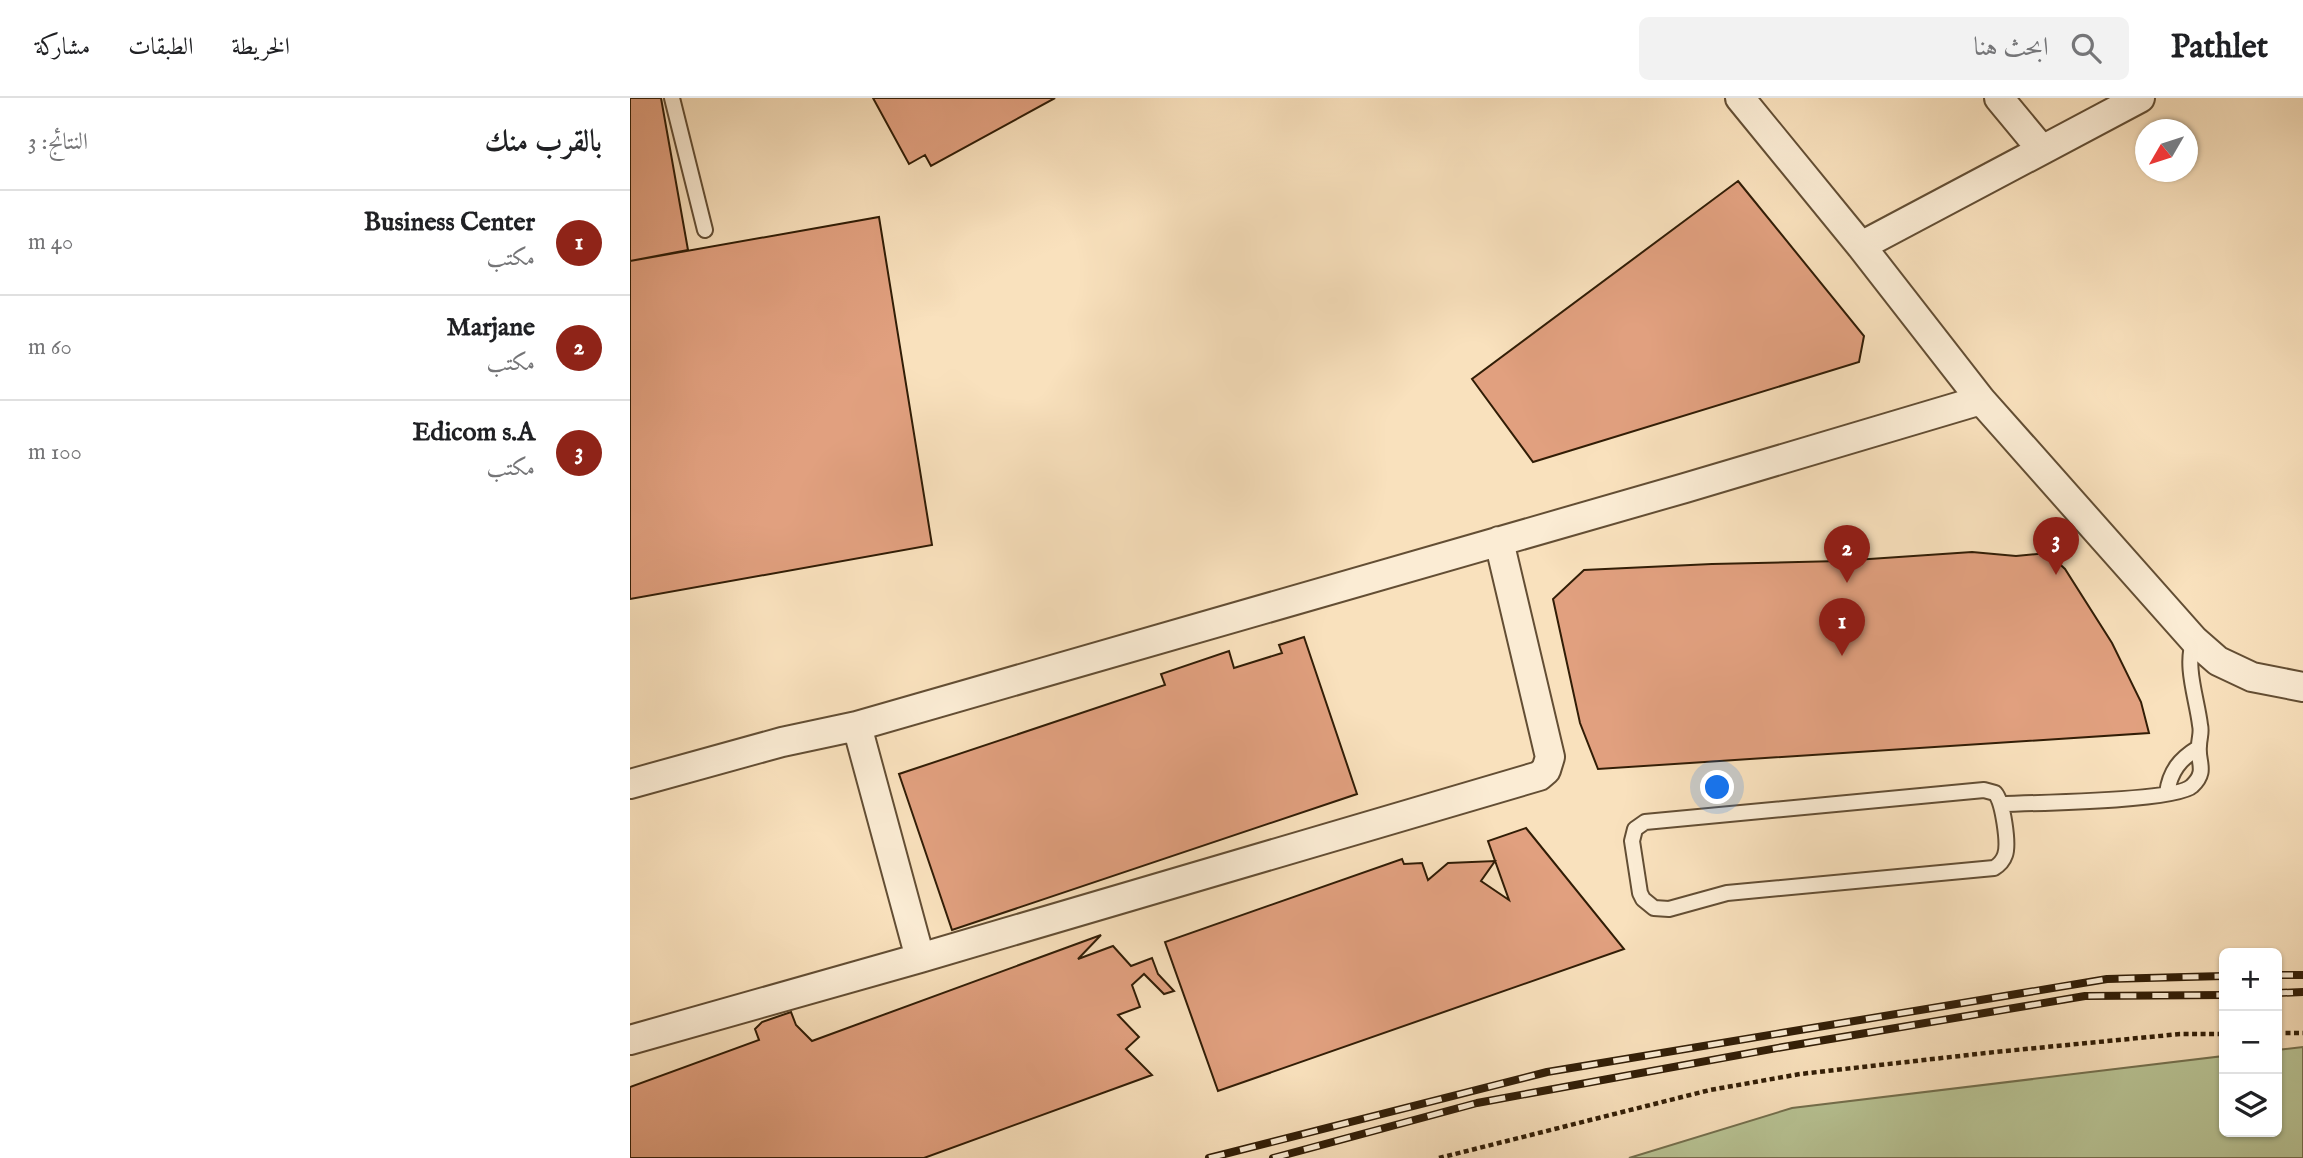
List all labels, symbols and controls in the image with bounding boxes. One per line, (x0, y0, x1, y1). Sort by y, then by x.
search box (1639, 17, 2129, 80)
text: Pathlet (2171, 27, 2268, 69)
icon: search (2067, 29, 2105, 67)
text: ابحث هنا (1974, 31, 2049, 64)
text: مشاركة (35, 32, 90, 63)
text: الطبقات (128, 32, 194, 63)
text: الخريطة (232, 32, 290, 63)
north arrow (2135, 119, 2198, 182)
text: بالقرب منك (485, 124, 602, 162)
text: النتائج: 3 (28, 128, 88, 157)
text: Business Center (364, 206, 535, 239)
text: 40 m (28, 228, 73, 257)
text: 1 (575, 228, 583, 257)
text: مكتب (487, 244, 535, 273)
text: Marjane (447, 311, 535, 344)
text: 60 m (28, 333, 72, 362)
text: 2 (574, 333, 584, 362)
text: مكتب (487, 349, 535, 378)
text: Edicom s.A (413, 416, 535, 449)
text: 100 m (28, 438, 82, 467)
text: 3 (575, 438, 583, 467)
text: مكتب (487, 454, 535, 483)
pin: 3 (2033, 517, 2079, 575)
pin: 2 (1824, 525, 1870, 583)
pin: 1 (1819, 598, 1865, 656)
your location (1700, 770, 1734, 804)
map controls (2219, 948, 2282, 1137)
button: + (2219, 948, 2282, 1011)
button: − (2219, 1011, 2282, 1074)
button: layers (2219, 1074, 2282, 1137)

